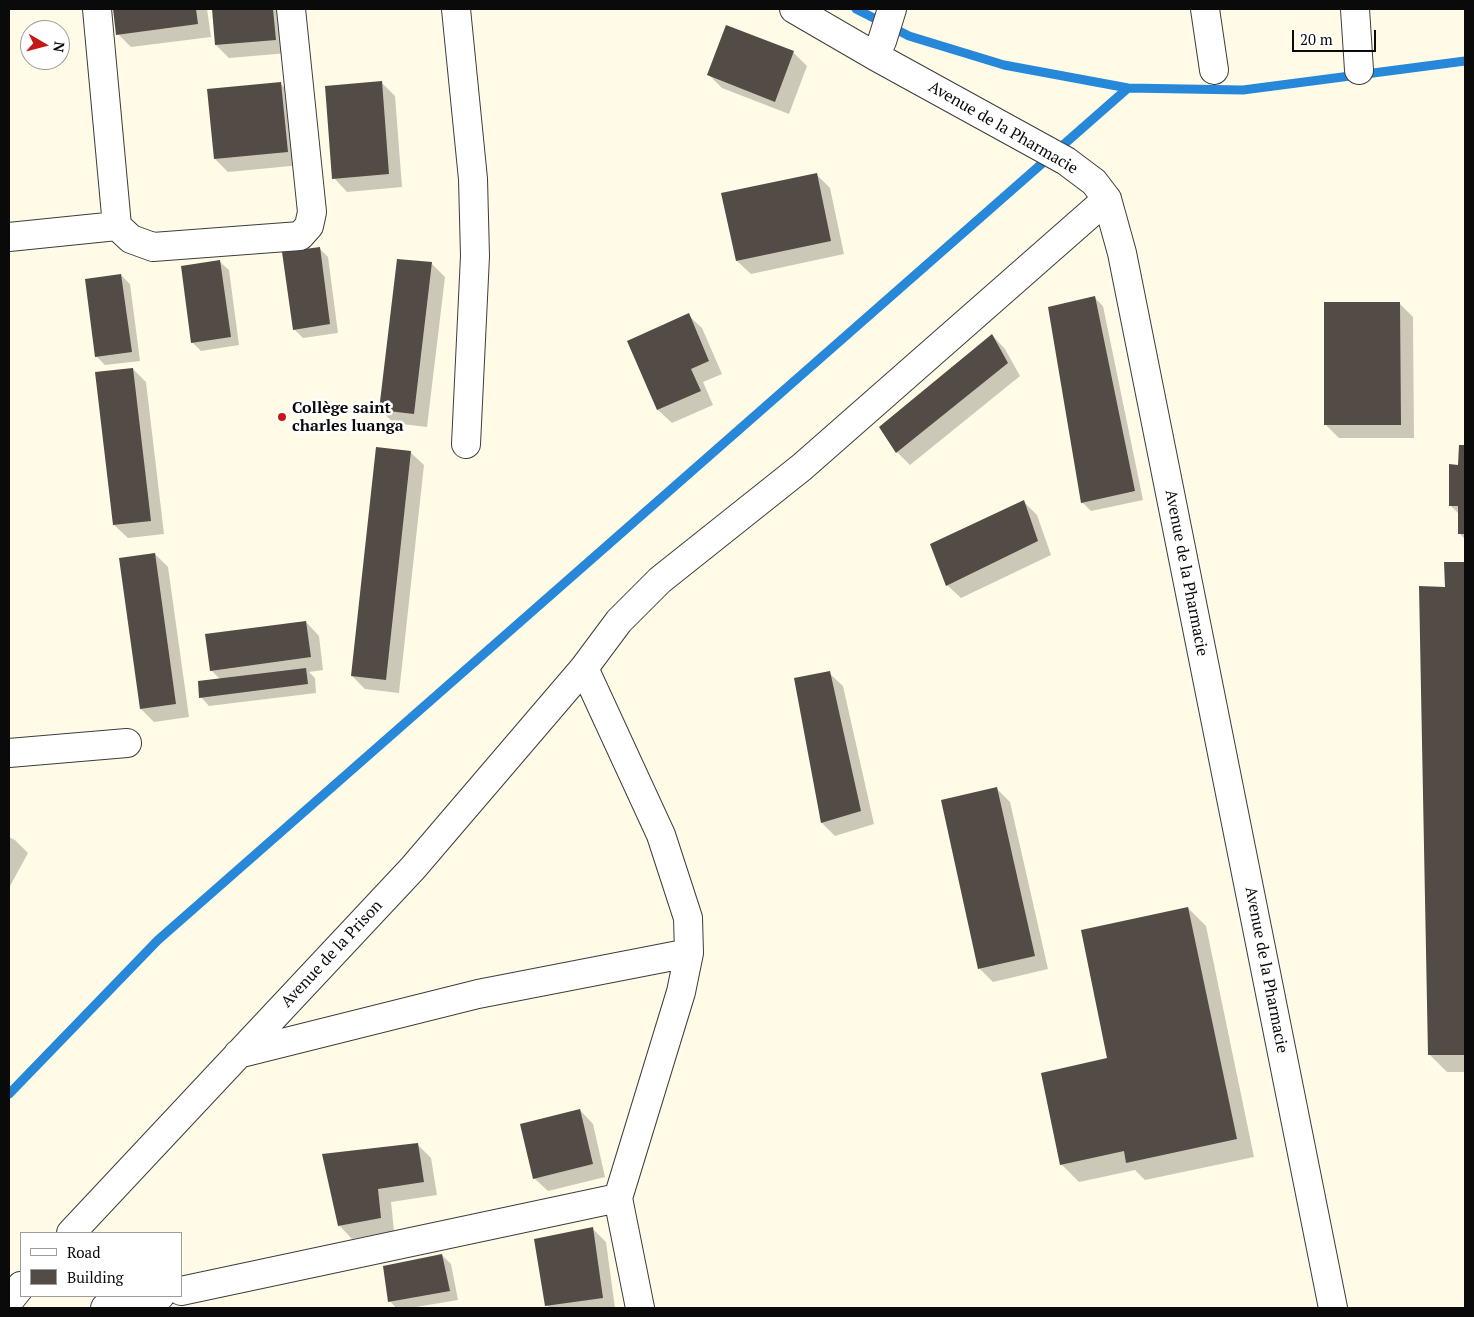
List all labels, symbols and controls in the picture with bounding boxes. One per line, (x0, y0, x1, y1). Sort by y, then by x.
north arrow (20, 20, 70, 70)
scale bar (1294, 20, 1378, 52)
text: 20 m (1300, 29, 1333, 49)
text: N (49, 40, 70, 54)
street label: Avenue de la Pharmacie (925, 77, 1081, 179)
place label: Collège saint charles luanga (292, 398, 404, 436)
marker: Collège saint charles luanga (276, 411, 288, 423)
street label: Avenue de la Pharmacie (1160, 488, 1212, 658)
street label: Avenue de la Pharmacie (1240, 885, 1292, 1055)
street label: Avenue de la Prison (277, 896, 387, 1012)
legend (20, 1232, 182, 1297)
text: Road (67, 1242, 100, 1262)
text: Building (67, 1267, 124, 1287)

